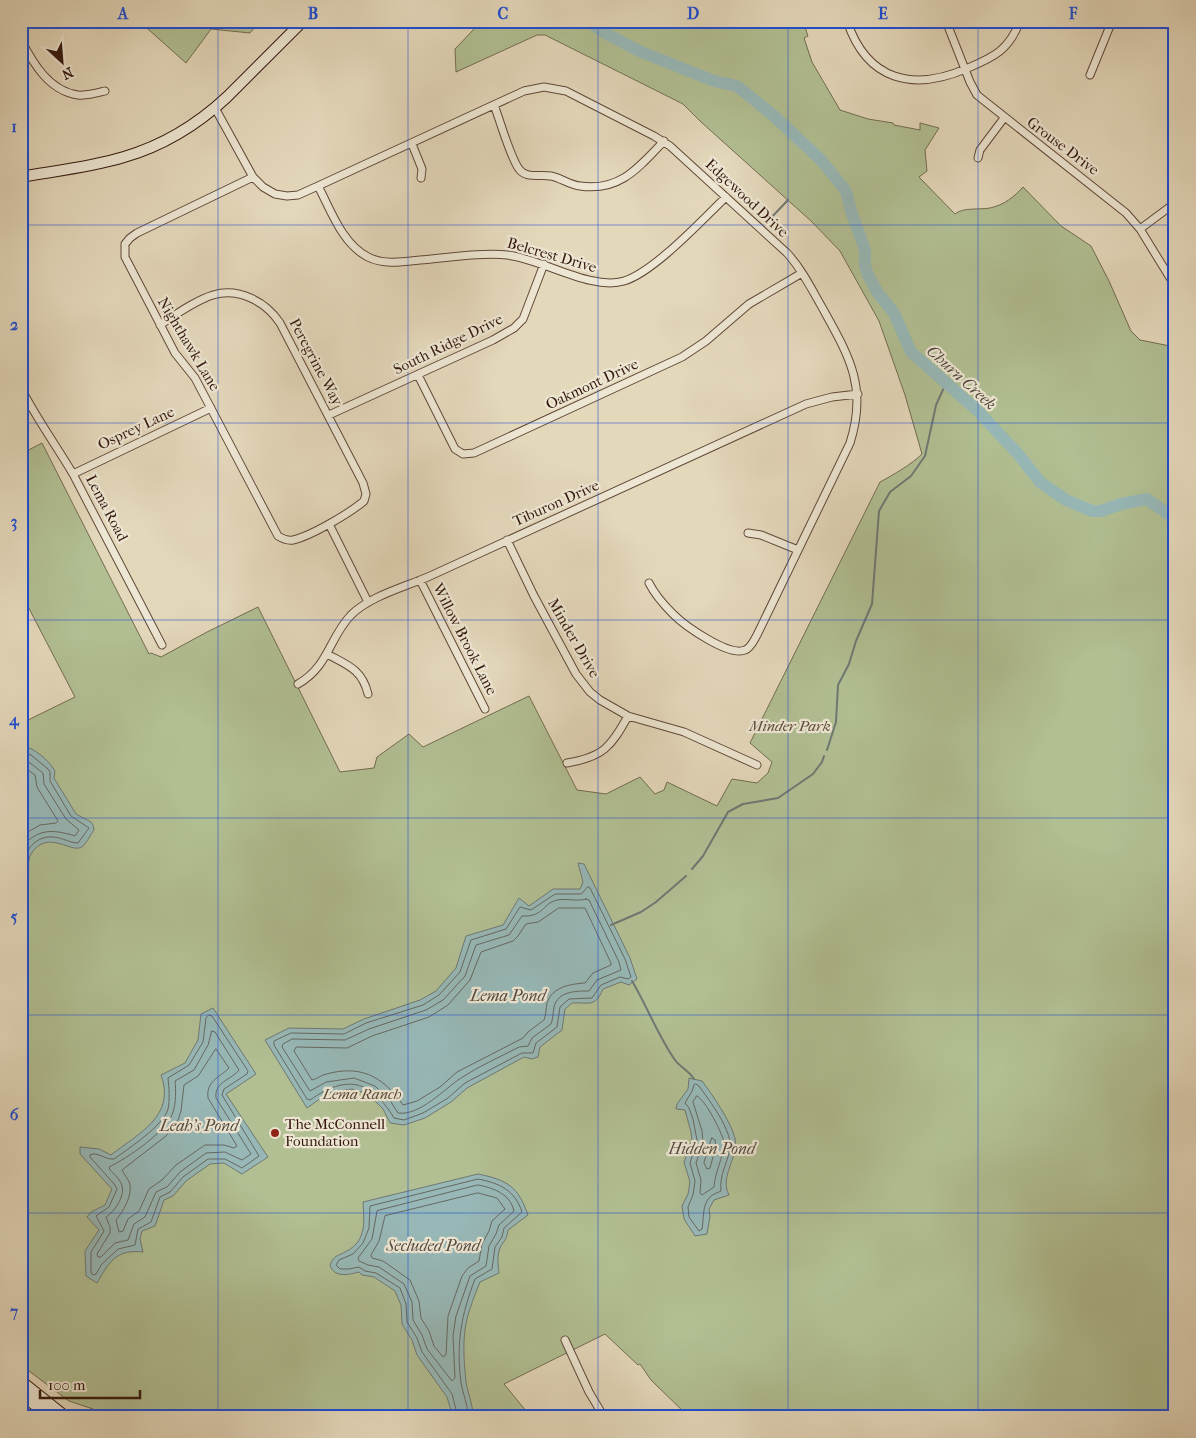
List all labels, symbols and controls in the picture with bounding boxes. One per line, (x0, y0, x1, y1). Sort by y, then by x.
text: A (117, 4, 129, 23)
text: B (308, 4, 318, 23)
text: C (498, 4, 509, 23)
text: D (687, 4, 699, 23)
text: E (878, 4, 888, 23)
text: F (1068, 4, 1078, 23)
north arrow (38, 38, 88, 88)
text: N (59, 63, 76, 83)
street label: Grouse Drive (1023, 113, 1103, 179)
text: 1 (11, 117, 17, 136)
street label: Edgewood Drive (702, 155, 793, 241)
street label: Belcrest Drive (505, 234, 599, 277)
street label: Nighthawk Lane (154, 294, 224, 395)
street label: South Ridge Drive (390, 310, 506, 378)
text: 2 (10, 315, 18, 334)
street label: Peregrine Way (285, 315, 347, 410)
water label: Churn Creek (923, 341, 1000, 414)
street label: Oakmont Drive (543, 354, 642, 413)
street label: Osprey Lane (95, 402, 178, 454)
street label: Lema Road (82, 472, 132, 545)
street label: Tiburon Drive (510, 476, 603, 530)
text: 3 (11, 512, 17, 532)
street label: Willow Brook Lane (429, 579, 501, 698)
street label: Minder Drive (544, 595, 604, 681)
text: 4 (8, 710, 20, 730)
park label: Minder Park (748, 717, 831, 735)
text: 5 (11, 907, 18, 926)
water label: Lema Pond (469, 986, 548, 1005)
park label: Lema Ranch (322, 1085, 402, 1103)
text: 6 (10, 1105, 19, 1124)
place label: The McConnell Foundation (285, 1115, 385, 1150)
water label: Leah's Pond (159, 1116, 240, 1135)
marker: The McConnell Foundation (269, 1127, 281, 1139)
water label: Hidden Pond (668, 1139, 757, 1158)
water label: Secluded Pond (385, 1236, 482, 1255)
text: 7 (9, 1302, 18, 1321)
scale bar (40, 1368, 140, 1400)
text: 100 m (48, 1376, 86, 1394)

